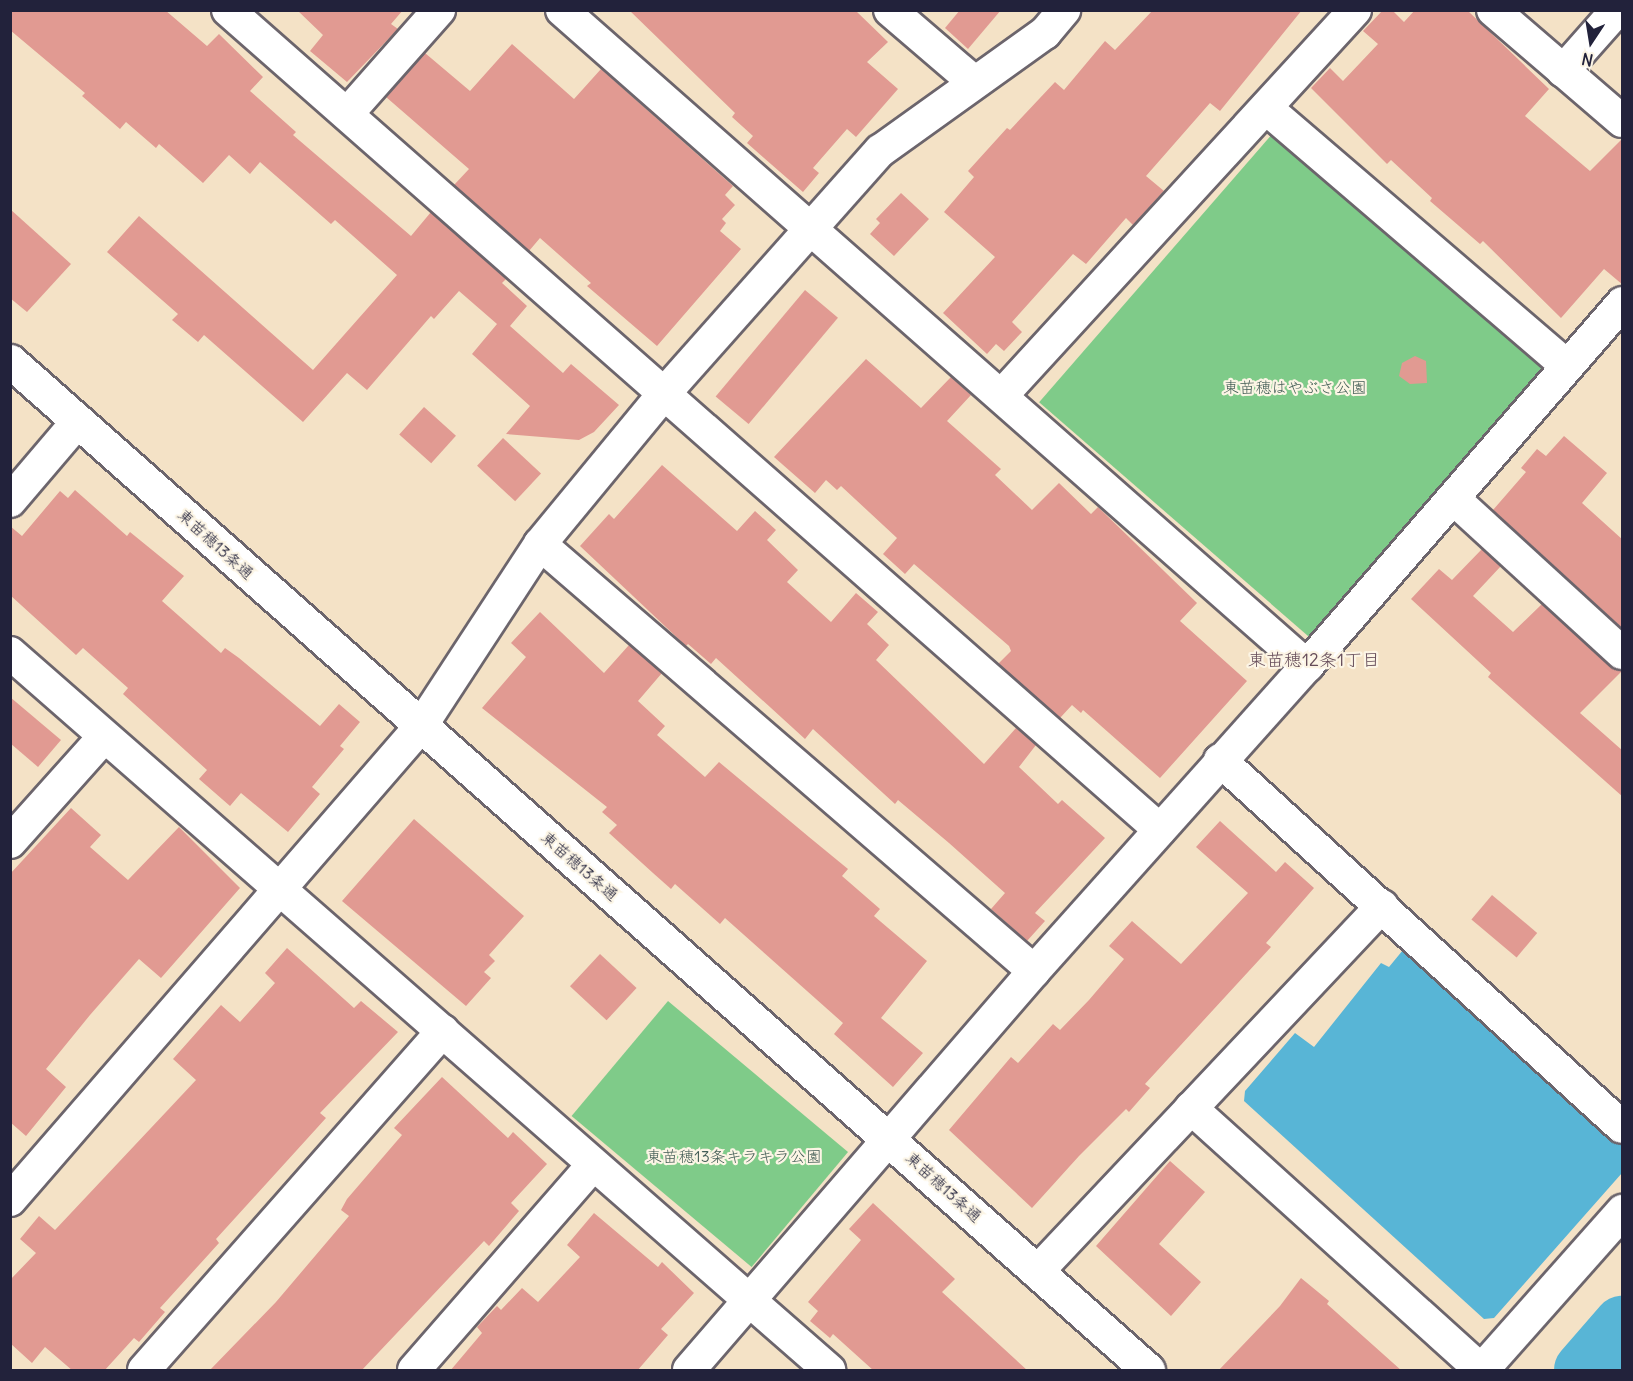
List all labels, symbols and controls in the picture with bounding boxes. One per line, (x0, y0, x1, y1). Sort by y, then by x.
north arrow (1561, 12, 1621, 72)
text: N (1580, 49, 1595, 71)
park label: 東苗穂はやぶさ公園 (1223, 377, 1367, 397)
street label: 東苗穂13条通 (174, 505, 258, 583)
district label: 東苗穂12条1丁目 (1248, 649, 1380, 671)
street label: 東苗穂13条通 (538, 827, 622, 905)
park label: 東苗穂13条キラキラ公園 (646, 1146, 822, 1166)
street label: 東苗穂13条通 (902, 1148, 986, 1226)

